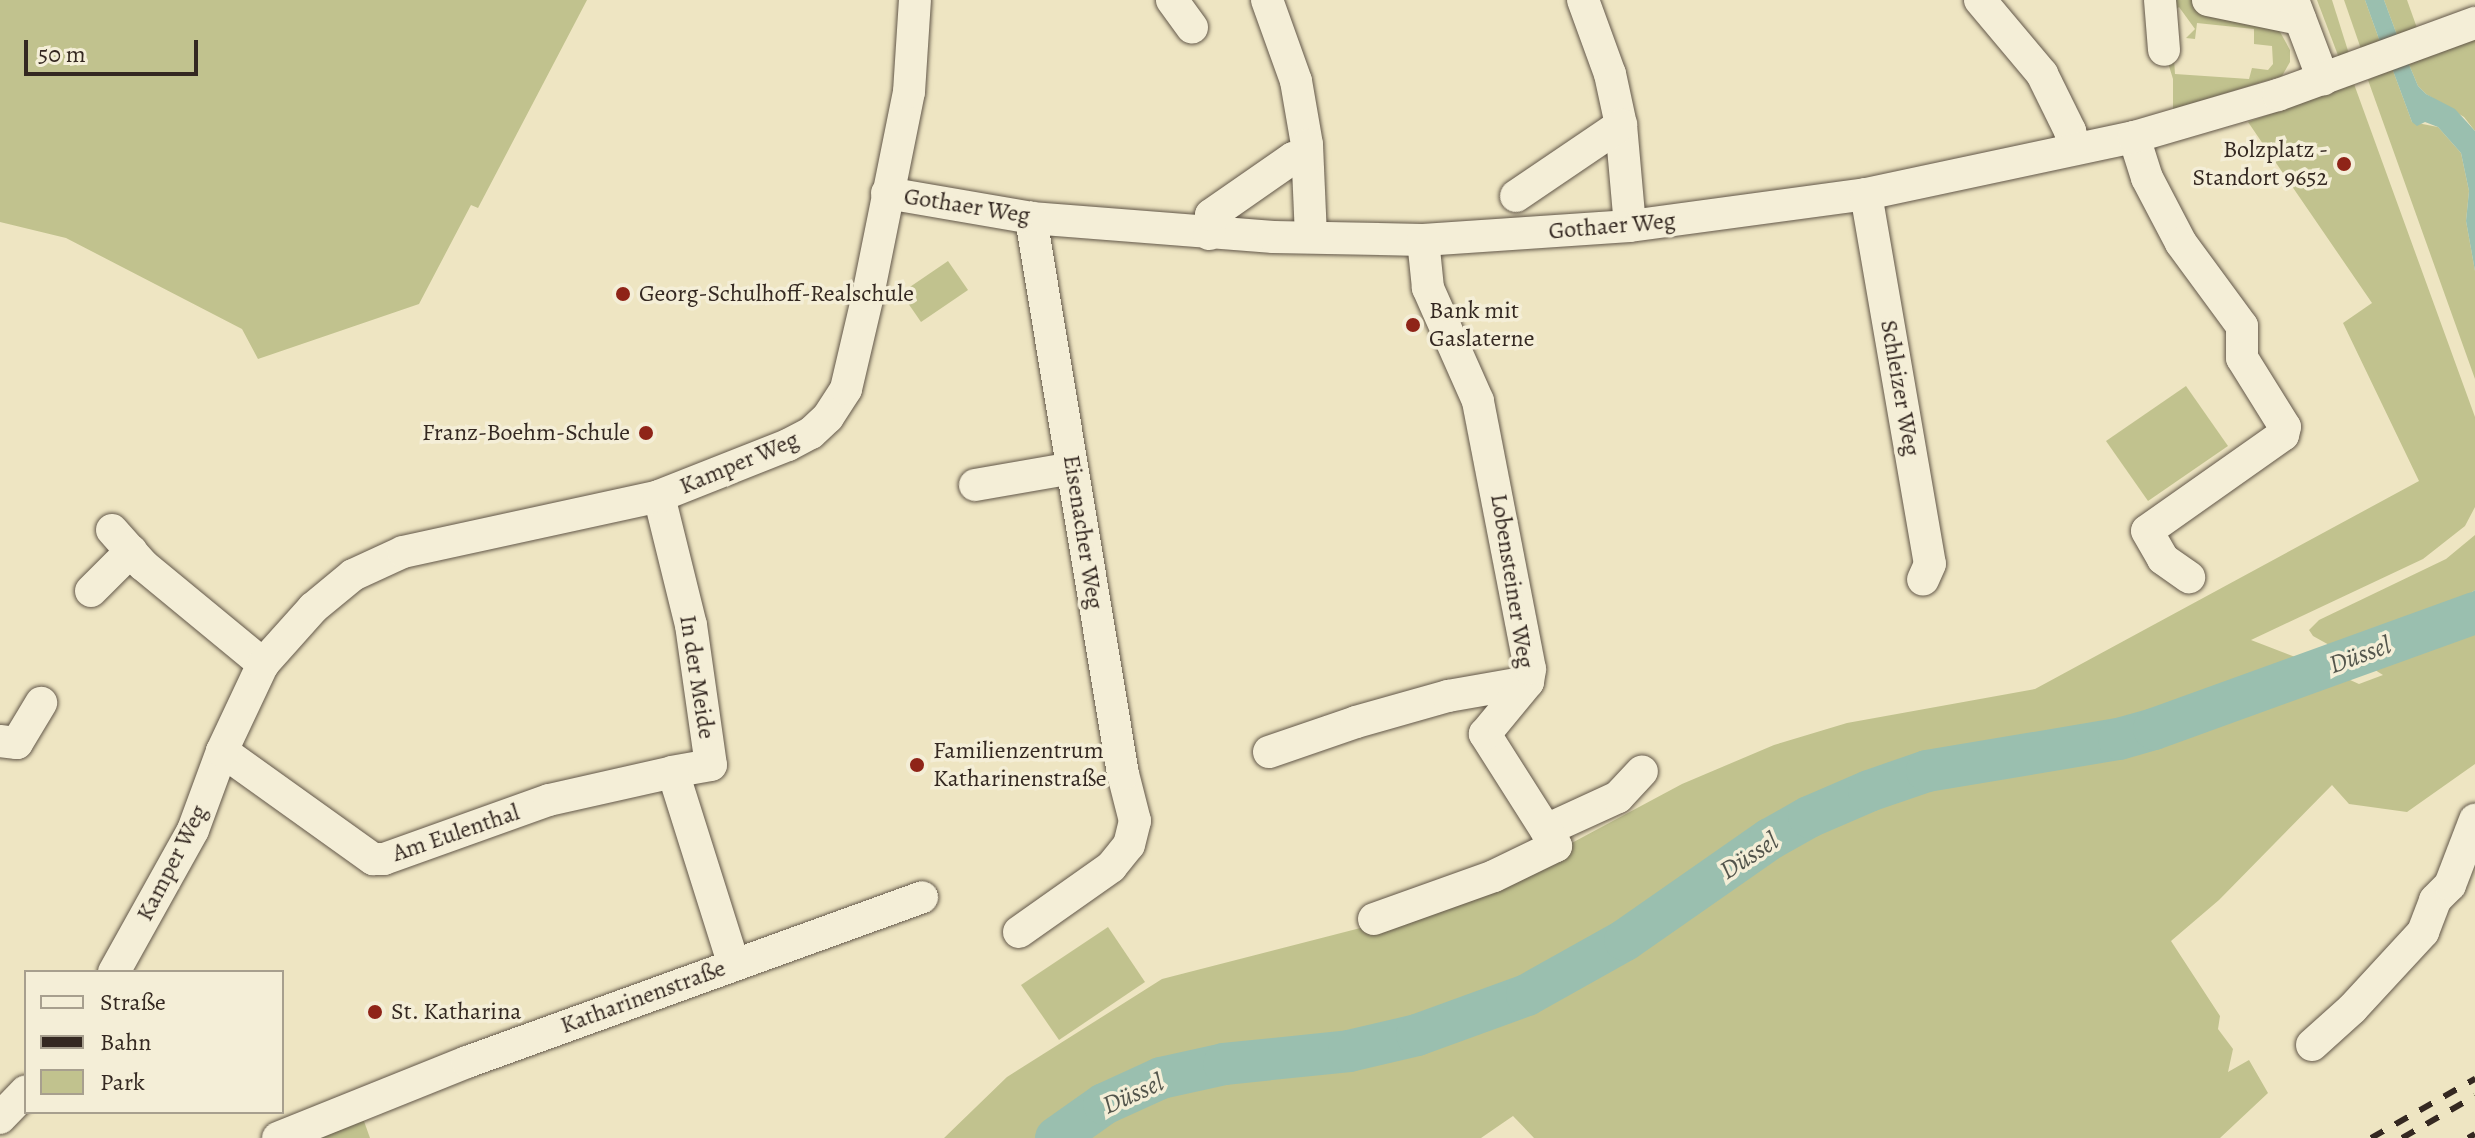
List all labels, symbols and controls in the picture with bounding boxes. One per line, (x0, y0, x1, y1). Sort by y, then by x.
scale bar (28, 24, 202, 74)
text: 50 m (38, 38, 86, 70)
place label: Bolzplatz - Standort 9652 (2193, 136, 2328, 192)
marker: Bolzplatz - Standort 9652 (2335, 155, 2353, 173)
street label: Gothaer Weg (902, 182, 1032, 230)
street label: Gothaer Weg (1547, 206, 1677, 246)
place label: Georg-Schulhoff-Realschule (639, 280, 914, 308)
marker: Georg-Schulhoff-Realschule (614, 285, 632, 303)
place label: Bank mit Gaslaterne (1429, 297, 1534, 353)
marker: Bank mit Gaslaterne (1404, 316, 1422, 334)
street label: Schleizer Weg (1874, 318, 1926, 458)
place label: Franz-Boehm-Schule (422, 419, 630, 447)
marker: Franz-Boehm-Schule (637, 424, 655, 442)
street label: Kamper Weg (675, 425, 803, 501)
street label: Eisenacher Weg (1057, 453, 1109, 611)
street label: Lobensteiner Weg (1484, 492, 1540, 670)
street label: In der Meide (673, 613, 721, 741)
water label: Düssel (2325, 629, 2395, 681)
place label: Familienzentrum Katharinenstraße (933, 737, 1107, 793)
marker: Familienzentrum Katharinenstraße (908, 756, 926, 774)
street label: Am Eulenthal (389, 798, 523, 868)
street label: Kamper Weg (130, 800, 214, 926)
water label: Düssel (1714, 826, 1784, 886)
street label: Katharinenstraße (557, 954, 729, 1040)
legend (24, 970, 284, 1114)
text: Straße (100, 986, 166, 1018)
place label: St. Katharina (391, 998, 522, 1026)
marker: St. Katharina (366, 1003, 384, 1021)
text: Bahn (100, 1026, 151, 1058)
text: Park (100, 1066, 145, 1098)
water label: Düssel (1098, 1067, 1168, 1121)

